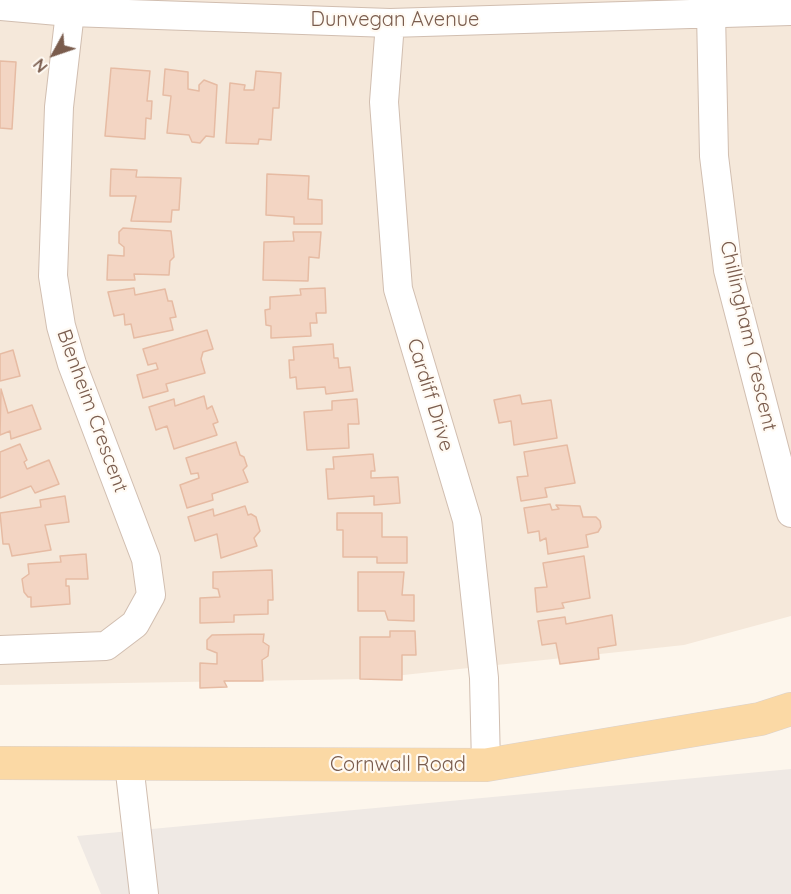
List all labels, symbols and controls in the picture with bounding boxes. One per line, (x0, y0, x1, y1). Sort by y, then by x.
street label: Dunvegan Avenue (311, 8, 479, 32)
north arrow (24, 24, 84, 84)
text: N (29, 55, 52, 77)
street label: Chillingham Crescent (714, 239, 782, 433)
street label: Blenheim Crescent (51, 326, 133, 496)
street label: Cardiff Drive (401, 336, 459, 454)
street label: Cornwall Road (330, 753, 466, 777)

